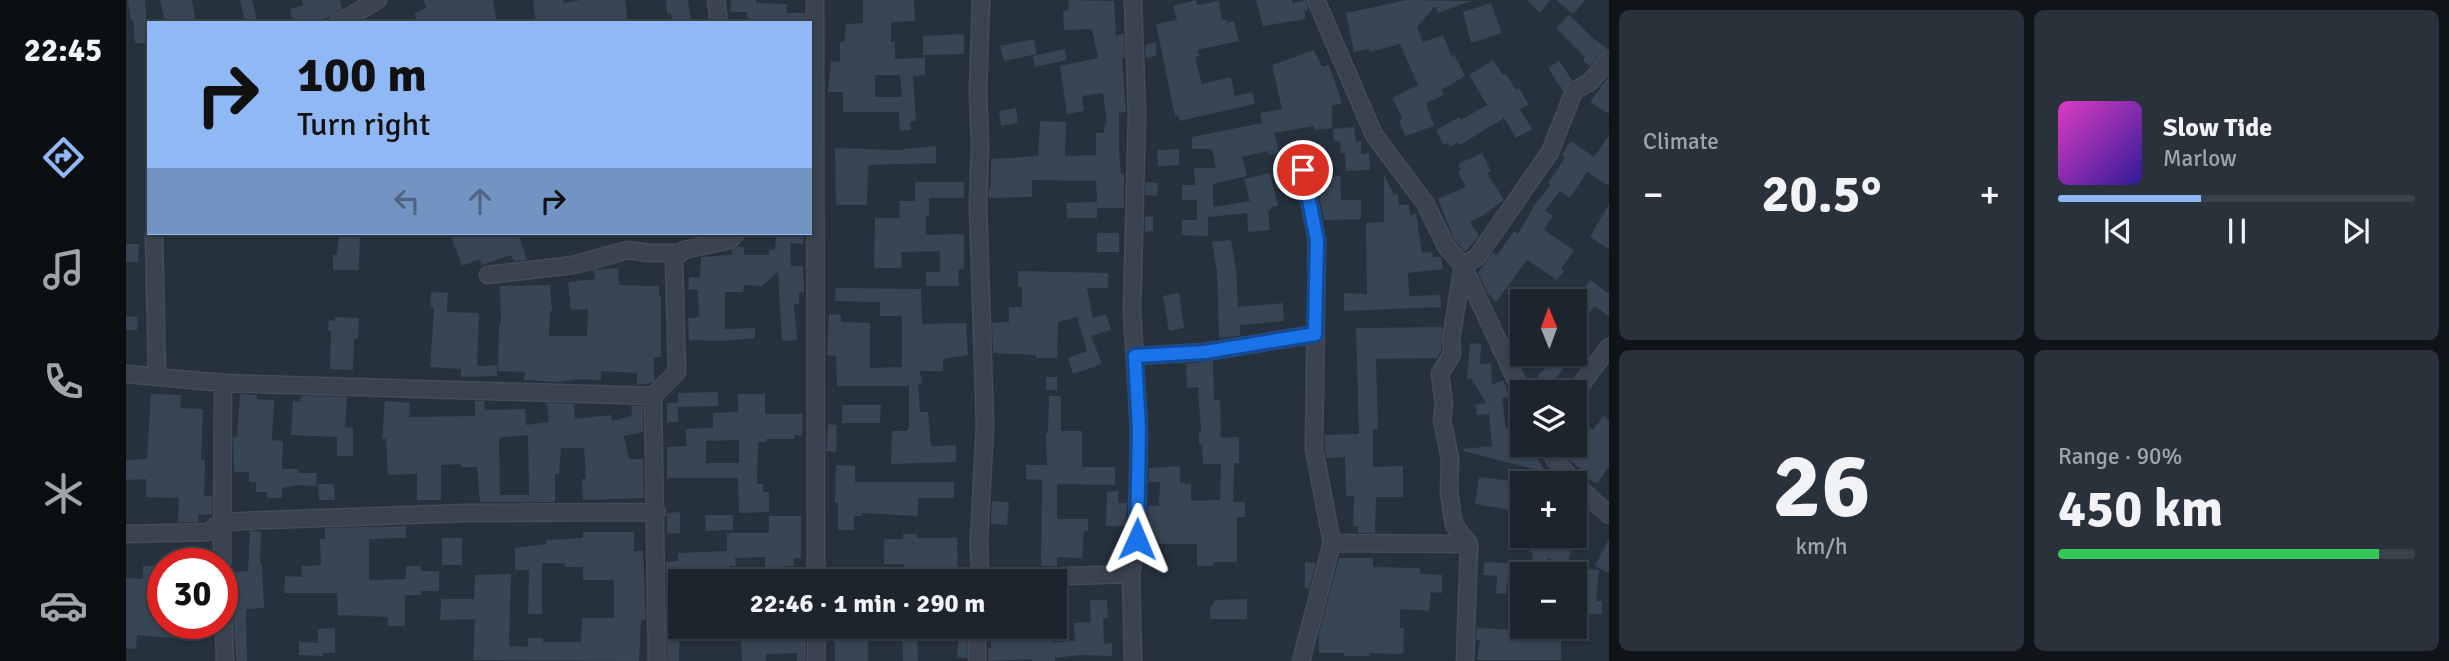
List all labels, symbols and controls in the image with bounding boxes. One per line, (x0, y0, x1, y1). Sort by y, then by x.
text: 22:45 (24, 31, 102, 70)
text: 100 m (297, 45, 427, 105)
icon: right (182, 49, 273, 140)
text: Turn right (297, 105, 430, 144)
text: Slow Tide (2163, 112, 2272, 144)
text: Climate (1643, 127, 1719, 156)
icon: directions (39, 133, 88, 182)
pin (1273, 140, 1333, 200)
text: Marlow (2163, 144, 2237, 173)
icon: arrive (1284, 151, 1322, 189)
text: 20.5° (1762, 162, 1881, 226)
text: − (1643, 171, 1664, 218)
text: + (1979, 171, 2000, 218)
icon: left (388, 182, 426, 220)
icon: ahead (461, 182, 499, 220)
icon: right (534, 182, 572, 220)
icon: previous (2099, 212, 2137, 250)
icon: pause (2218, 212, 2256, 250)
icon: next (2337, 212, 2375, 250)
icon: music (39, 245, 88, 294)
north arrow (1510, 289, 1587, 366)
map controls (1510, 289, 1587, 639)
icon: phone (39, 357, 88, 406)
button: layers (1510, 380, 1587, 457)
text: 26 (1772, 430, 1871, 543)
text: Range · 90% (2058, 442, 2182, 471)
icon: climate (39, 469, 88, 518)
button: + (1510, 471, 1587, 548)
text: 450 km (2058, 477, 2223, 541)
position arrow (1100, 502, 1174, 576)
text: km/h (1795, 532, 1848, 561)
speed limit sign: 30 (147, 548, 238, 639)
button: − (1510, 562, 1587, 639)
icon: car (39, 581, 88, 630)
text: 22:46 · 1 min · 290 m (750, 588, 985, 620)

